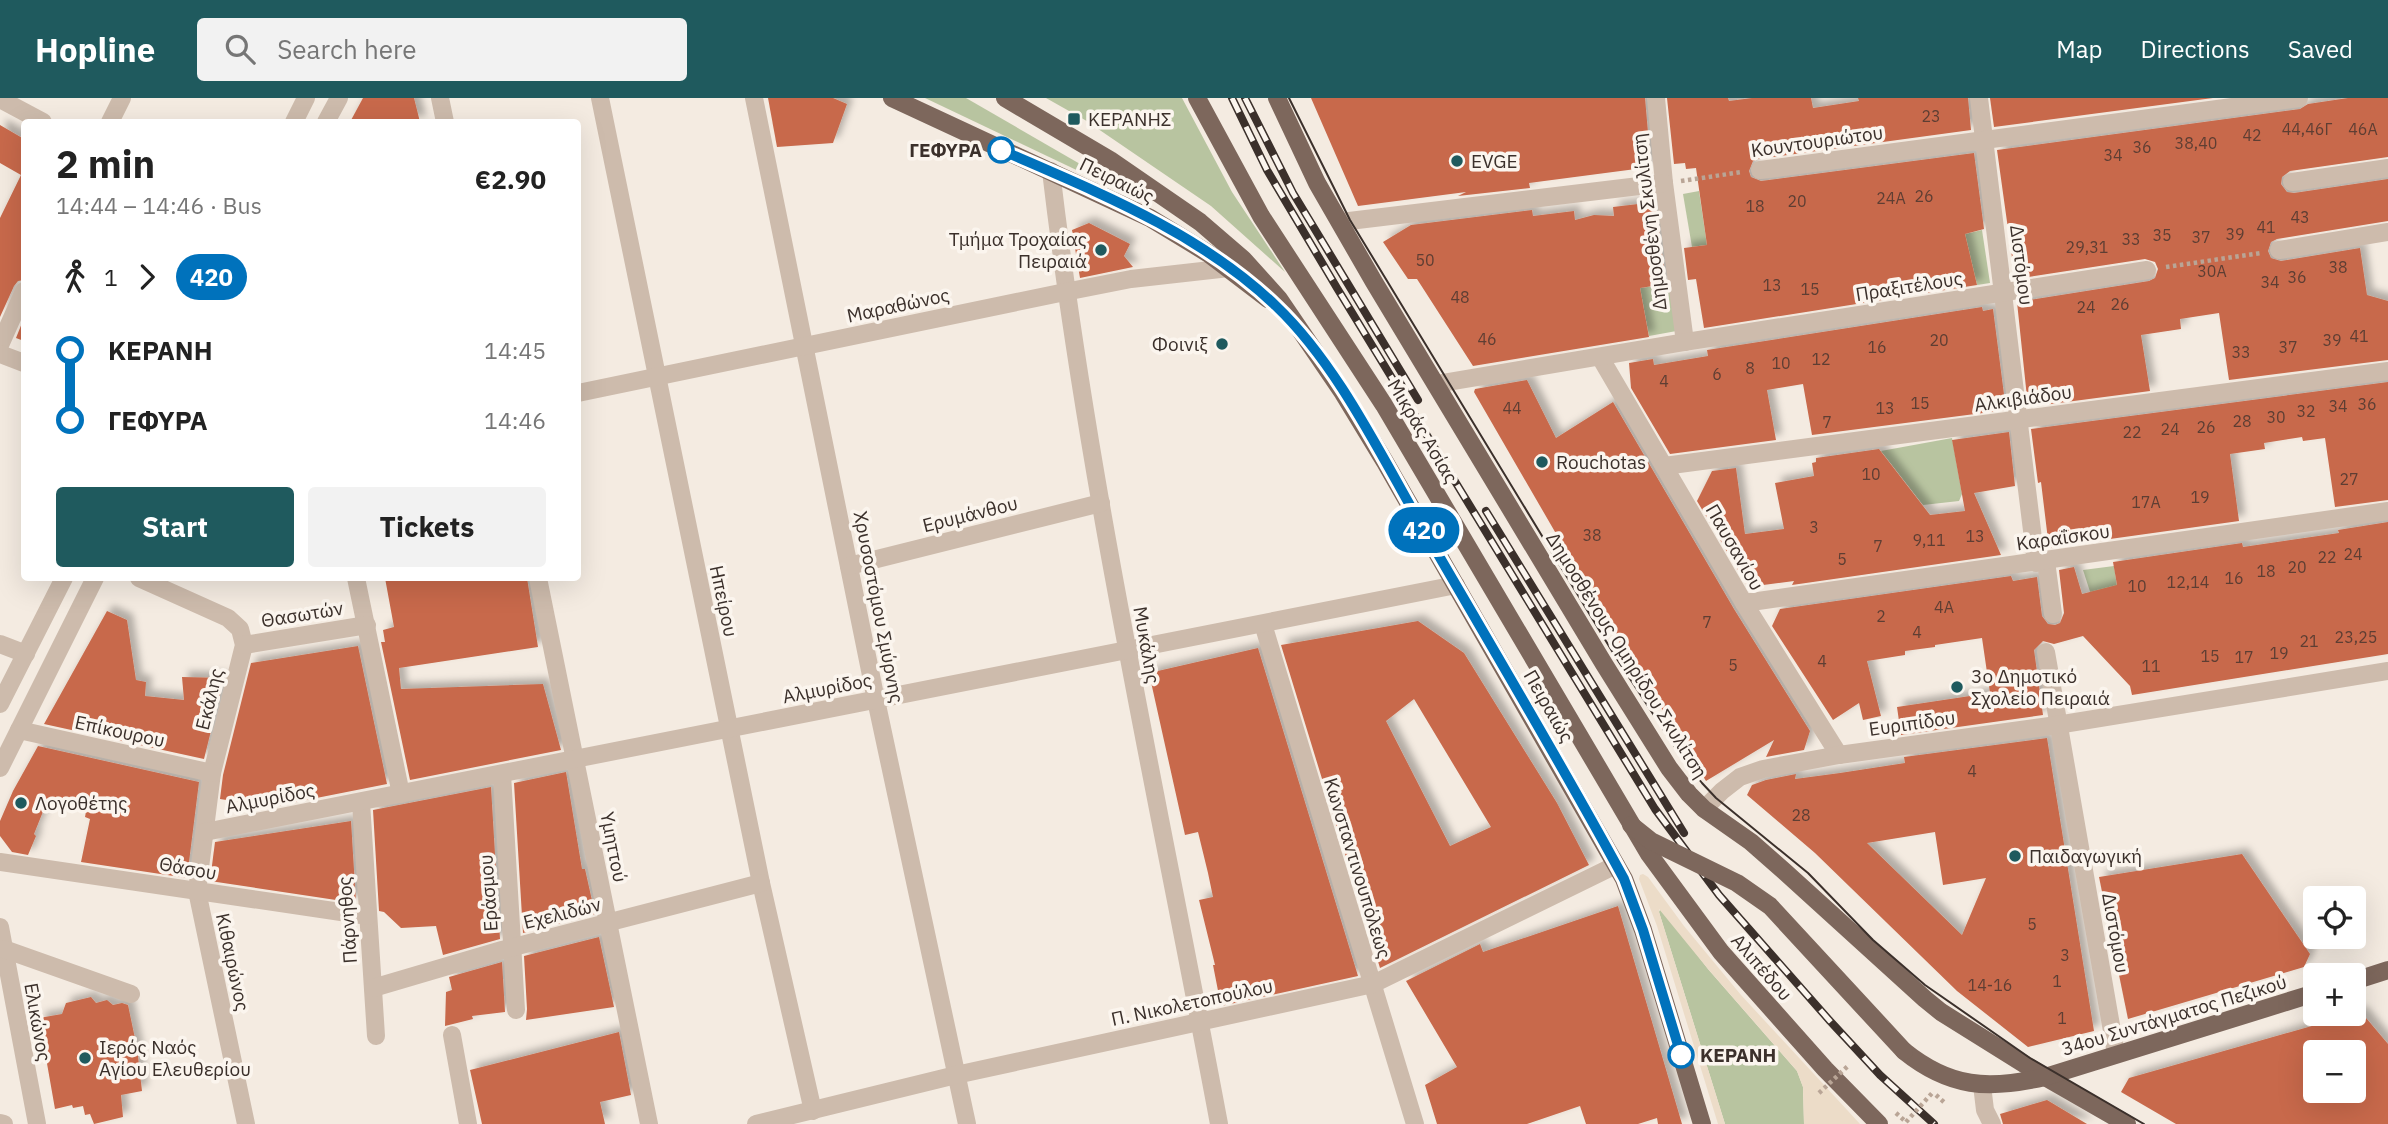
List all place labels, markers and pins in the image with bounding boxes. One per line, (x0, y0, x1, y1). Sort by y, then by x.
place label: ΚΕΡΑΝΗΣ (1088, 107, 1172, 131)
marker: ΚΕΡΑΝΗΣ (1066, 111, 1082, 127)
marker: ΓΕΦΥΡΑ (988, 137, 1014, 163)
place label: ΓΕΦΥΡΑ (909, 138, 982, 162)
place label: EVGE (1471, 149, 1518, 173)
marker: EVGE (1449, 153, 1465, 169)
place label: Τμήμα Τροχαίας Πειραιά (949, 227, 1087, 273)
marker: Τμήμα Τροχαίας Πειραιά (1093, 242, 1109, 258)
place label: Φοινιξ (1152, 332, 1208, 356)
marker: Φοινιξ (1214, 336, 1230, 352)
place label: Rouchotas (1556, 450, 1646, 474)
marker: Rouchotas (1534, 454, 1550, 470)
place label: 3ο Δημοτικό Σχολείο Πειραιά (1971, 664, 2110, 710)
marker: 3ο Δημοτικό Σχολείο Πειραιά (1949, 679, 1965, 695)
place label: Λογοθέτης (35, 791, 127, 815)
marker: Λογοθέτης (13, 795, 29, 811)
place label: Παιδαγωγική (2029, 844, 2142, 868)
marker: Παιδαγωγική (2007, 848, 2023, 864)
place label: Ιερός Ναός Αγίου Ελευθερίου (99, 1035, 251, 1081)
marker: ΚΕΡΑΝΗ (1668, 1042, 1694, 1068)
place label: ΚΕΡΑΝΗ (1700, 1043, 1776, 1067)
marker: Ιερός Ναός Αγίου Ελευθερίου (77, 1050, 93, 1066)

